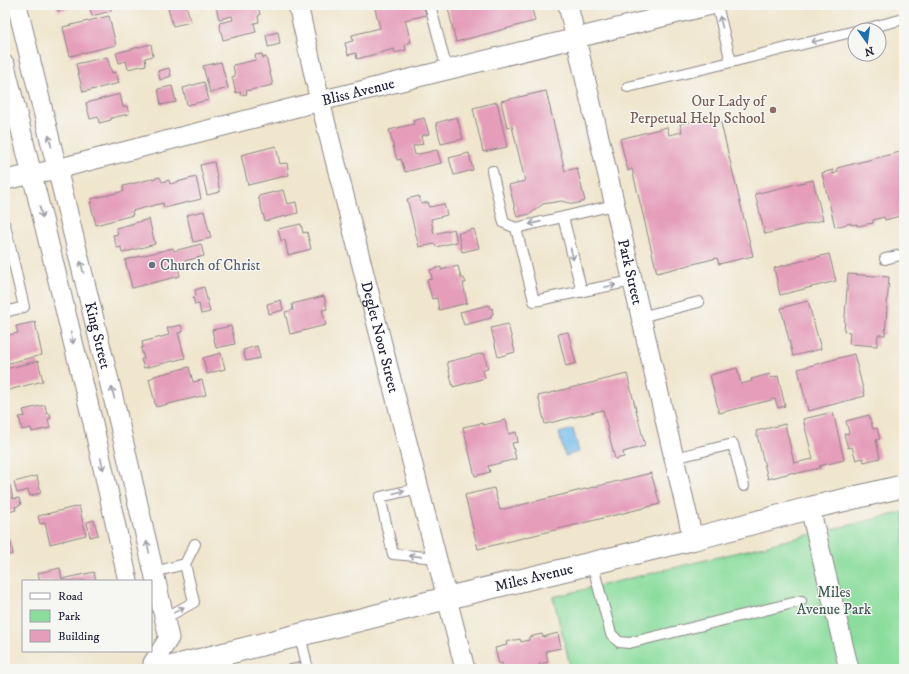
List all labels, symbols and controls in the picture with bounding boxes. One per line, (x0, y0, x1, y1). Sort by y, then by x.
one-way arrow (716, 15, 724, 28)
north arrow (847, 22, 887, 62)
one-way arrow (811, 37, 824, 45)
text: N (863, 43, 875, 59)
street label: Bliss Avenue (320, 74, 397, 110)
place label: Our Lady of Perpetual Help School (630, 92, 767, 128)
marker: Our Lady of Perpetual Help School (768, 105, 778, 115)
one-way arrow (46, 135, 54, 148)
one-way arrow (38, 205, 46, 218)
one-way arrow (529, 220, 542, 228)
street label: Park Street (613, 237, 647, 307)
one-way arrow (569, 247, 577, 260)
place label: Church of Christ (160, 256, 261, 275)
marker: Church of Christ (147, 260, 157, 270)
one-way arrow (77, 261, 85, 274)
street label: Deglet Noor Street (356, 279, 403, 395)
one-way arrow (603, 281, 616, 289)
street label: King Street (80, 300, 115, 371)
one-way arrow (69, 331, 76, 344)
one-way arrow (108, 387, 116, 400)
one-way arrow (99, 458, 107, 471)
one-way arrow (392, 488, 405, 496)
one-way arrow (144, 541, 152, 554)
one-way arrow (409, 552, 422, 559)
street label: Miles Avenue (493, 559, 575, 596)
legend (22, 580, 152, 652)
park label: Miles Avenue Park (797, 583, 872, 619)
text: Road (58, 589, 83, 604)
one-way arrow (173, 606, 185, 614)
text: Park (58, 609, 80, 624)
text: Building (58, 629, 99, 644)

